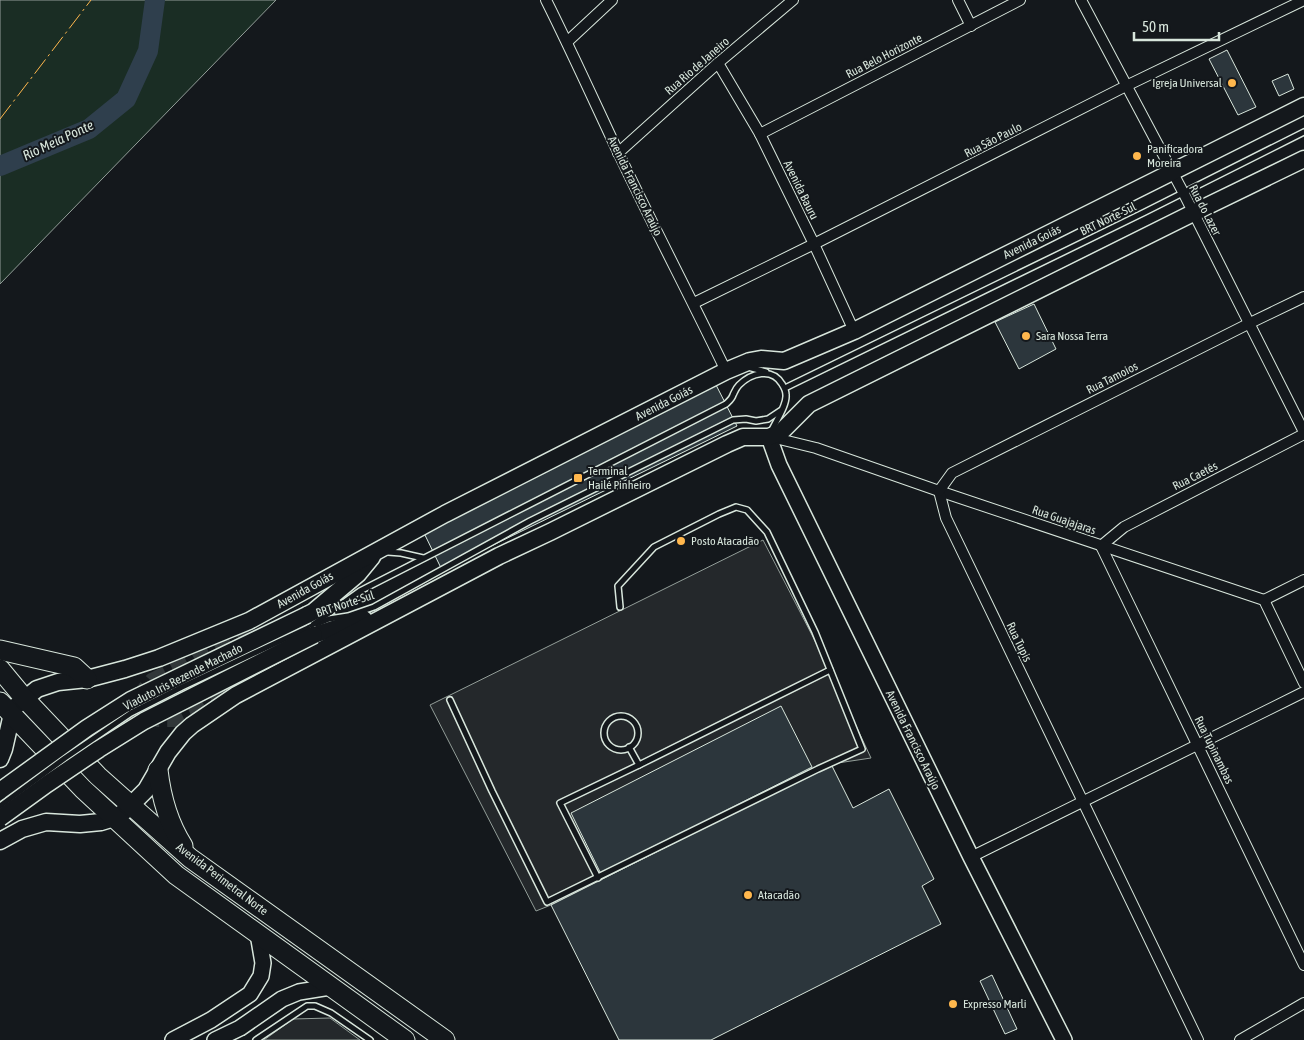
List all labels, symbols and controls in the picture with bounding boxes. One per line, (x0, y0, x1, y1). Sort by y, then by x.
scale bar (1134, 10, 1219, 42)
text: 50 m (1142, 18, 1169, 35)
street label: Rua Belo Horizonte (843, 31, 925, 81)
street label: Rua Rio de Janeiro (662, 34, 732, 98)
place label: Igreja Universal (1152, 76, 1223, 90)
marker: Igreja Universal (1226, 77, 1238, 89)
water label: Rio Meia Ponte (20, 117, 96, 163)
street label: Rua São Paulo (962, 119, 1024, 160)
street label: Avenida Francisco Araújo (605, 134, 665, 238)
place label: Panificadora Moreira (1147, 142, 1203, 170)
marker: Panificadora Moreira (1131, 150, 1143, 162)
street label: Avenida Bauru (781, 158, 821, 222)
street label: Rua do Lazer (1186, 182, 1224, 238)
street label: BRT Norte-Sul (1078, 199, 1139, 239)
street label: Avenida Goiás (1001, 222, 1063, 262)
place label: Sara Nossa Terra (1036, 329, 1108, 343)
marker: Sara Nossa Terra (1020, 330, 1032, 342)
street label: Rua Tamoios (1084, 359, 1140, 397)
street label: Avenida Goiás (633, 383, 695, 423)
street label: Rua Caetés (1170, 459, 1220, 493)
place label: Terminal Hailé Pinheiro (588, 464, 651, 492)
marker: Terminal Hailé Pinheiro (572, 472, 584, 484)
street label: Rua Guajajaras (1030, 503, 1098, 537)
place label: Posto Atacadão (691, 534, 759, 548)
marker: Posto Atacadão (675, 535, 687, 547)
street label: Avenida Goiás (274, 569, 336, 611)
street label: BRT Norte-Sul (314, 588, 377, 620)
street label: Rua Tupis (1003, 620, 1035, 664)
street label: Viaduto Iris Rezende Machado (121, 641, 245, 713)
street label: Avenida Francisco Araújo (883, 688, 943, 792)
street label: Rua Tupinambas (1192, 714, 1236, 786)
street label: Avenida Perimetral Norte (173, 840, 271, 918)
place label: Atacadão (758, 888, 800, 902)
marker: Atacadão (742, 889, 754, 901)
place label: Expresso Marli (963, 997, 1027, 1011)
marker: Expresso Marli (947, 998, 959, 1010)

